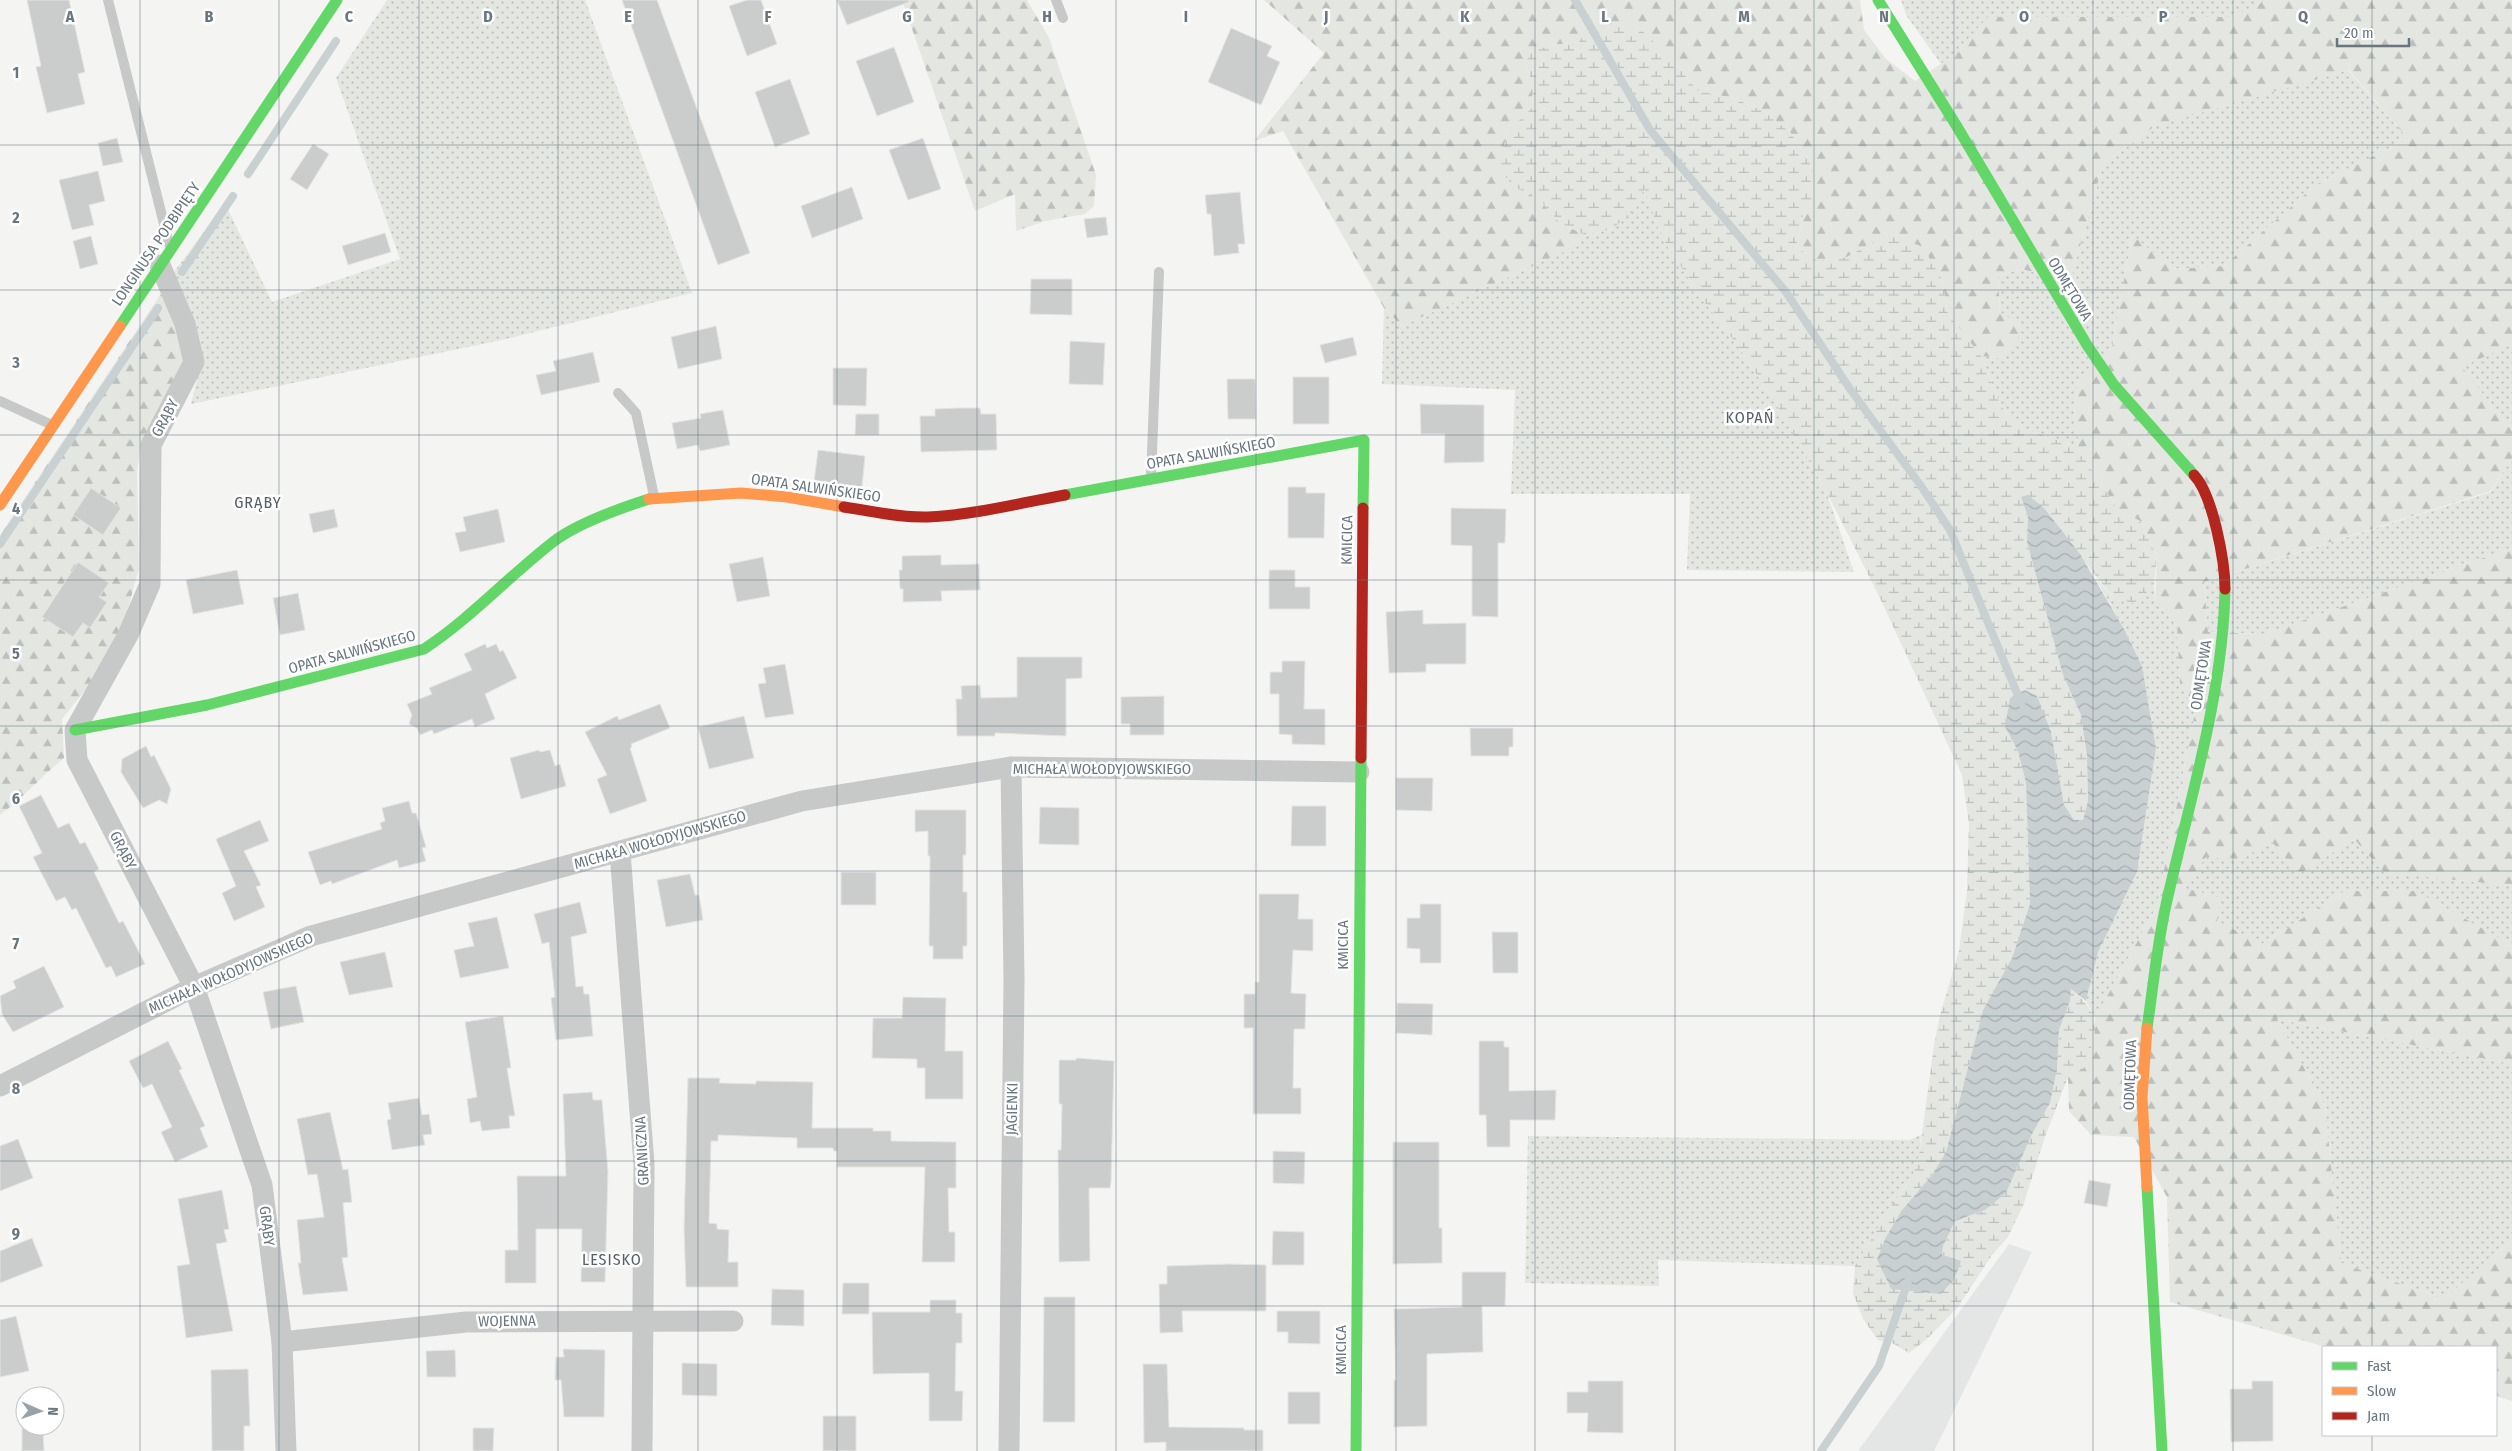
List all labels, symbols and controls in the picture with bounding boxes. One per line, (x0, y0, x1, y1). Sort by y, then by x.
text: A (65, 7, 75, 26)
text: B (205, 7, 214, 26)
text: C (345, 7, 354, 26)
text: D (483, 7, 493, 26)
text: E (624, 7, 632, 26)
text: F (764, 7, 772, 26)
text: G (902, 7, 912, 26)
text: H (1042, 7, 1052, 26)
text: I (1184, 7, 1188, 26)
text: J (1323, 7, 1328, 26)
text: K (1460, 7, 1470, 26)
text: L (1601, 7, 1609, 26)
text: M (1738, 7, 1750, 26)
text: N (1879, 7, 1889, 26)
text: O (2019, 7, 2029, 26)
text: P (2159, 7, 2168, 26)
text: Q (2298, 7, 2309, 26)
scale bar (2337, 15, 2410, 47)
text: 20 m (2344, 24, 2374, 42)
text: 1 (13, 63, 19, 82)
street label: LONGINUSA PODBIPIĘTY (108, 178, 204, 309)
text: 2 (11, 208, 20, 227)
street label: ODMĘTOWA (2044, 254, 2096, 324)
text: 3 (11, 353, 20, 372)
street label: GRĄBY (148, 396, 183, 440)
district label: KOPAŃ (1726, 408, 1774, 427)
street label: OPATA SALWIŃSKIEGO (1145, 433, 1277, 473)
street label: OPATA SALWIŃSKIEGO (750, 470, 882, 506)
district label: GRĄBY (234, 493, 282, 512)
text: 4 (12, 499, 20, 518)
street label: KMICICA (1338, 515, 1356, 565)
street label: OPATA SALWIŃSKIEGO (286, 626, 418, 678)
street label: ODMĘTOWA (2187, 639, 2215, 711)
text: 5 (12, 644, 20, 663)
street label: MICHAŁA WOŁODYJOWSKIEGO (1013, 760, 1191, 778)
text: 6 (12, 789, 20, 808)
street label: MICHAŁA WOŁODYJOWSKIEGO (572, 807, 748, 873)
street label: GRĄBY (106, 828, 140, 872)
street label: KMICICA (1334, 920, 1352, 970)
street label: MICHAŁA WOŁODYJOWSKIEGO (146, 929, 316, 1017)
text: 7 (13, 934, 20, 953)
street label: ODMĘTOWA (2120, 1039, 2140, 1111)
text: 8 (12, 1079, 21, 1098)
street label: JAGIENKI (1003, 1083, 1021, 1135)
street label: GRANICZNA (631, 1116, 653, 1186)
street label: GRĄBY (256, 1205, 278, 1247)
text: 9 (12, 1224, 20, 1243)
district label: LESISKO (582, 1250, 642, 1269)
street label: WOJENNA (478, 1311, 536, 1331)
street label: KMICICA (1332, 1325, 1350, 1375)
legend (2322, 1346, 2497, 1436)
text: Fast (2367, 1357, 2391, 1375)
text: Slow (2367, 1382, 2396, 1400)
north arrow (15, 1386, 65, 1436)
text: N (44, 1407, 61, 1416)
text: Jam (2367, 1407, 2390, 1425)

